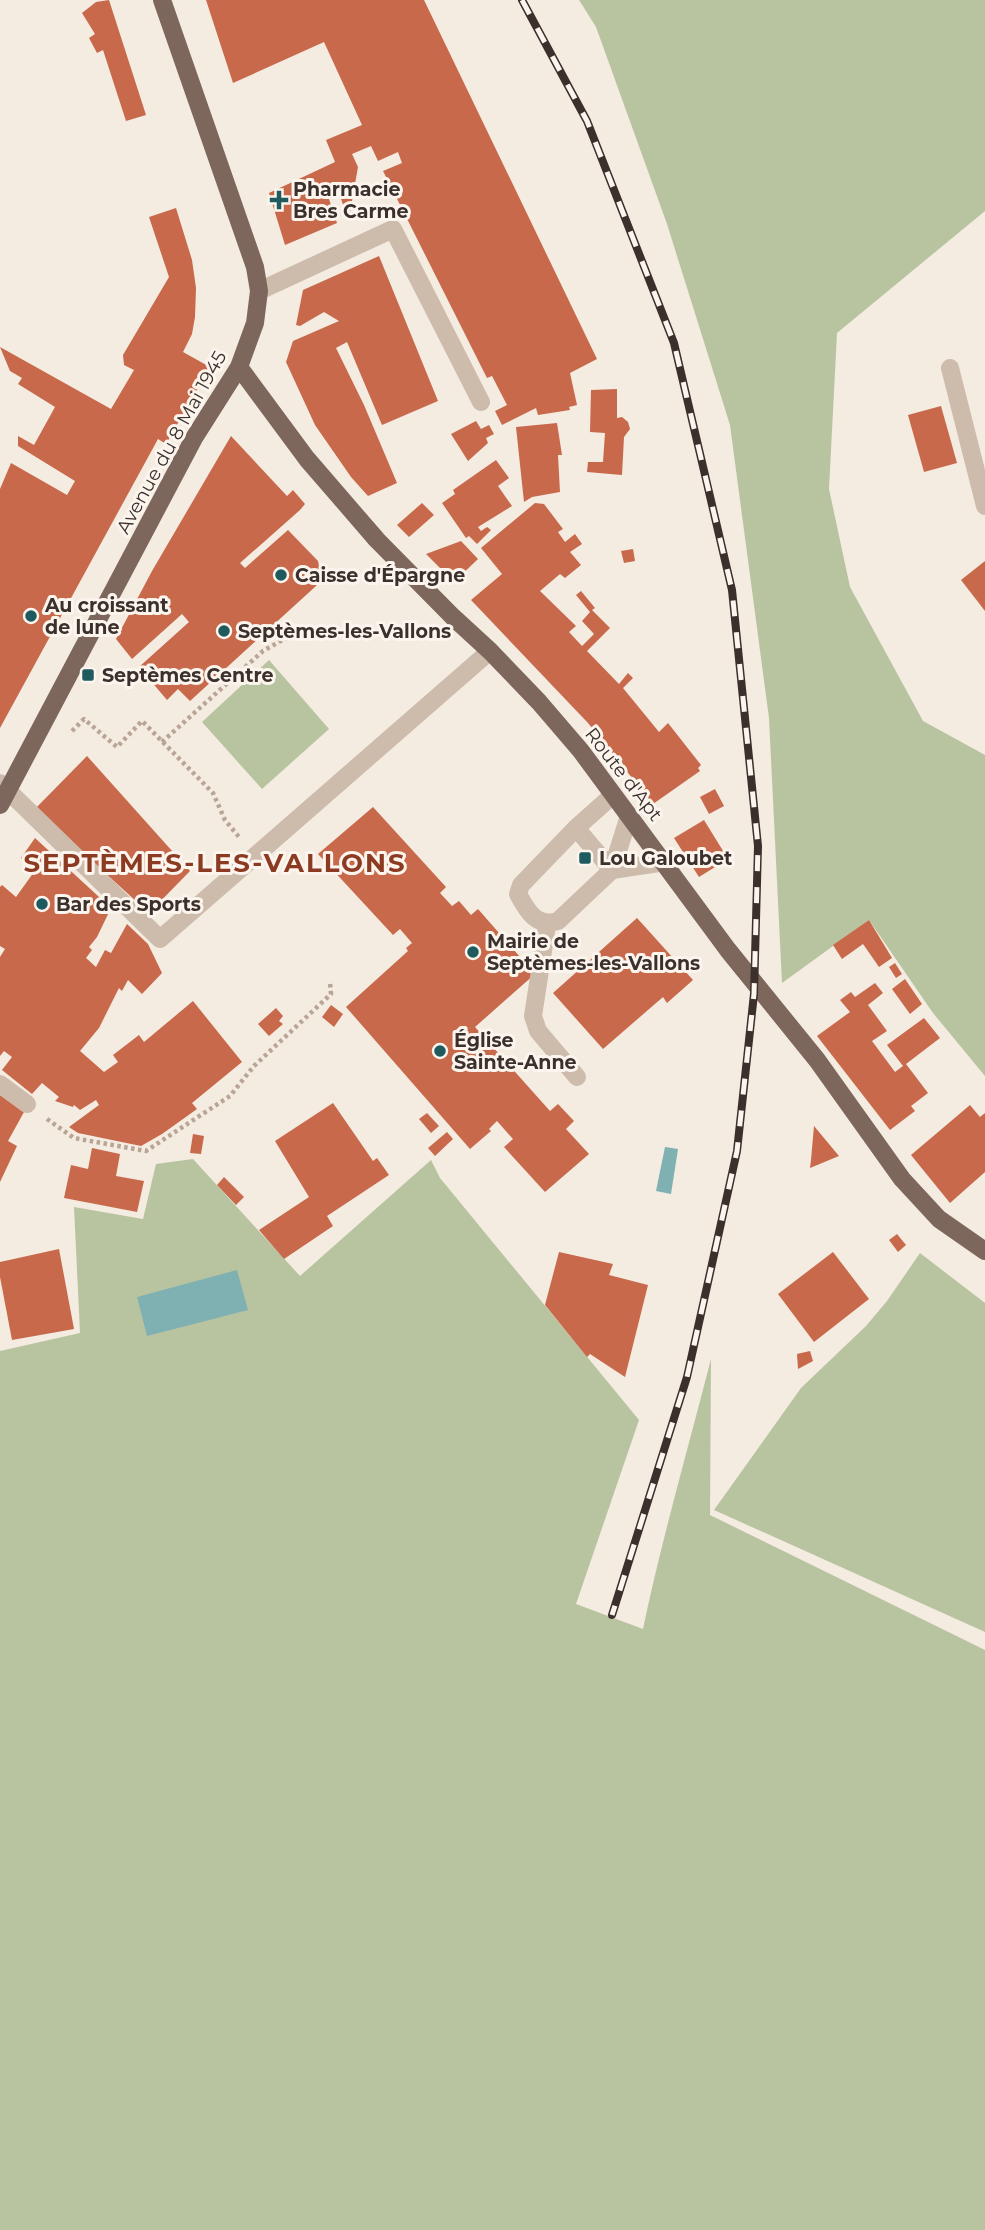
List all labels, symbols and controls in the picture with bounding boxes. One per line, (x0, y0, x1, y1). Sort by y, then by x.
place label: Pharmacie Bres Carme (293, 178, 409, 223)
marker: Pharmacie Bres Carme (271, 192, 287, 208)
street label: Avenue du 8 Mai 1945 (112, 347, 231, 538)
place label: Caisse d'Épargne (295, 564, 465, 587)
marker: Caisse d'Épargne (273, 567, 289, 583)
place label: Au croissant de lune (44, 594, 169, 639)
marker: Au croissant de lune (23, 608, 39, 624)
place label: Septèmes-les-Vallons (238, 620, 451, 643)
marker: Septèmes-les-Vallons (216, 623, 232, 639)
place label: Septèmes Centre (102, 664, 273, 687)
marker: Septèmes Centre (80, 667, 96, 683)
street label: Route d'Apt (580, 723, 667, 826)
district label: SEPTÈMES-LES-VALLONS (23, 847, 407, 879)
place label: Lou Galoubet (599, 847, 732, 870)
marker: Lou Galoubet (577, 850, 593, 866)
place label: Bar des Sports (56, 893, 201, 916)
marker: Bar des Sports (34, 896, 50, 912)
place label: Mairie de Septèmes-les-Vallons (487, 930, 700, 975)
marker: Mairie de Septèmes-les-Vallons (465, 944, 481, 960)
place label: Église Sainte-Anne (454, 1029, 577, 1074)
marker: Église Sainte-Anne (432, 1043, 448, 1059)

